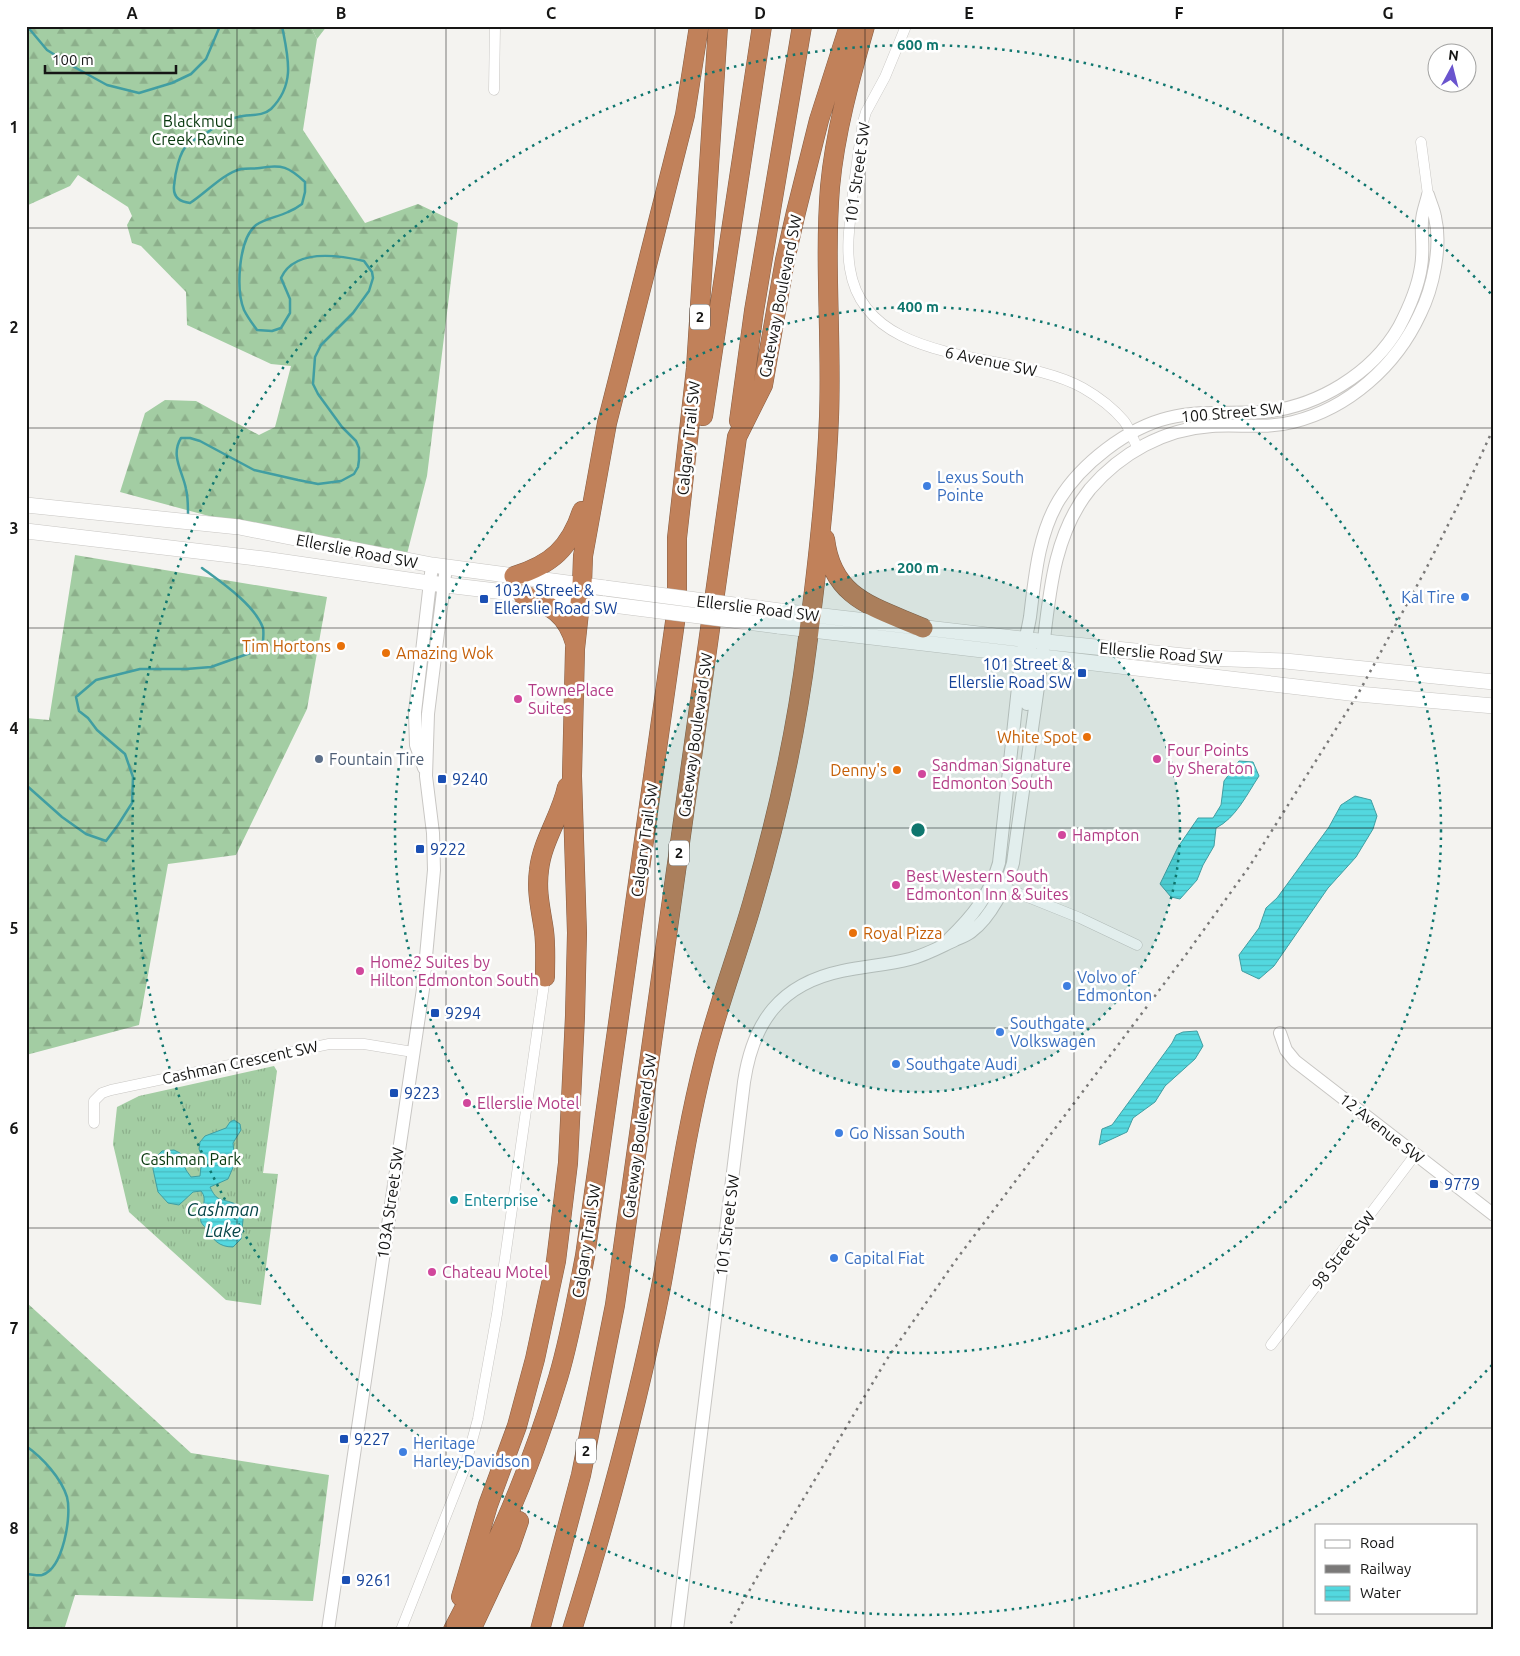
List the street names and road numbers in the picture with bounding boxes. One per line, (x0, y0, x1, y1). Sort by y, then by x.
street label: 101 Street SW (841, 121, 873, 225)
street label: Gateway Boulevard SW (755, 213, 805, 379)
road number: 2 (690, 304, 710, 330)
street label: 6 Avenue SW (943, 342, 1039, 380)
street label: Calgary Trail SW (673, 380, 703, 496)
street label: 100 Street SW (1180, 399, 1284, 425)
street label: Ellerslie Road SW (295, 530, 420, 572)
street label: Ellerslie Road SW (696, 592, 821, 624)
street label: Ellerslie Road SW (1099, 639, 1223, 667)
street label: Gateway Boulevard SW (675, 651, 715, 818)
street label: Calgary Trail SW (627, 782, 661, 898)
road number: 2 (669, 840, 689, 866)
street label: Cashman Crescent SW (160, 1037, 320, 1087)
street label: Gateway Boulevard SW (619, 1052, 659, 1219)
street label: 12 Avenue SW (1336, 1089, 1428, 1167)
street label: 103A Street SW (373, 1146, 407, 1260)
street label: 101 Street SW (712, 1173, 742, 1277)
street label: Calgary Trail SW (568, 1183, 604, 1299)
street label: 98 Street SW (1308, 1207, 1378, 1293)
road number: 2 (576, 1438, 596, 1464)

